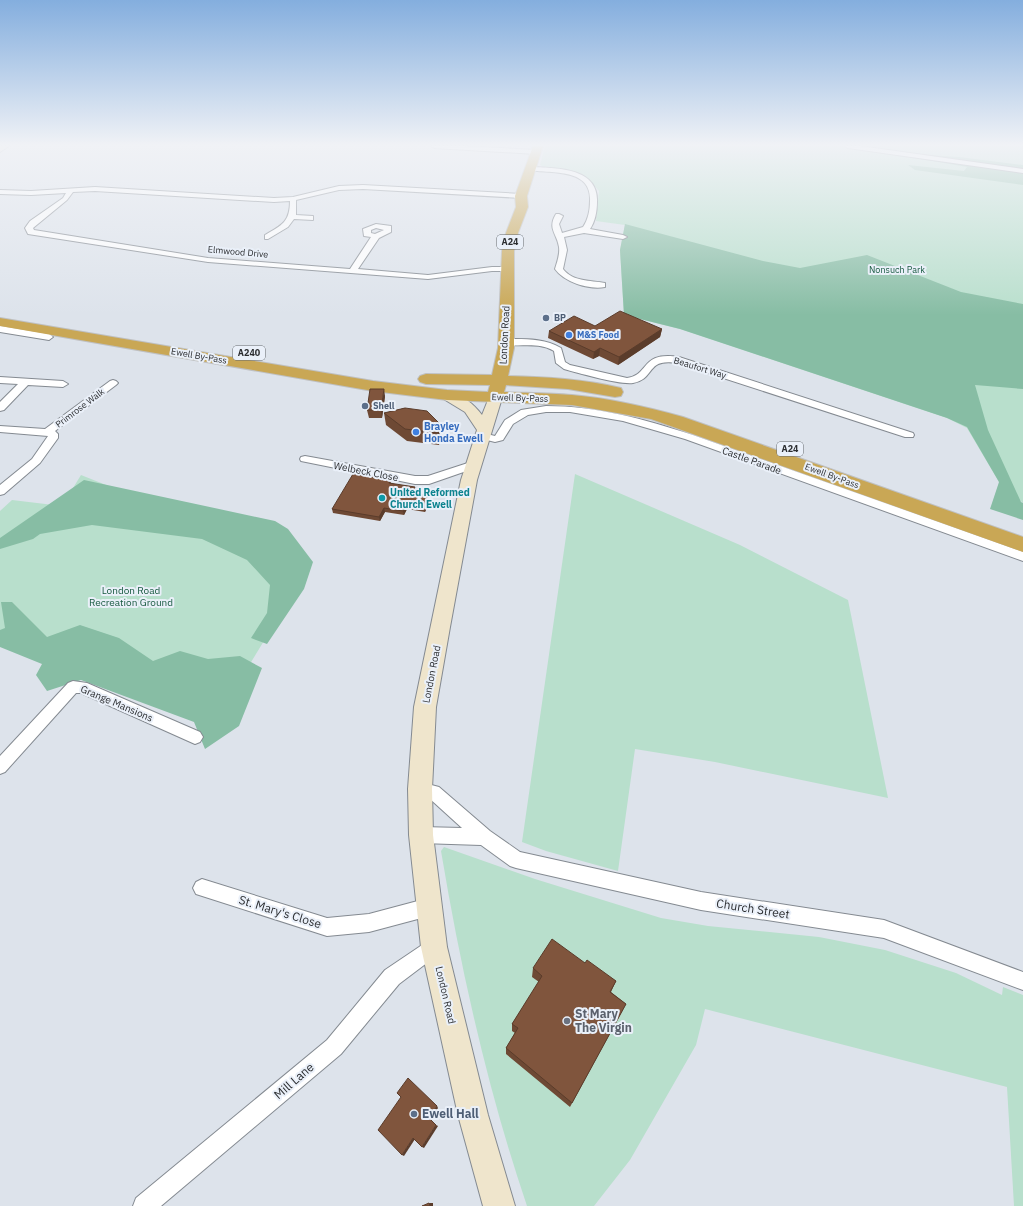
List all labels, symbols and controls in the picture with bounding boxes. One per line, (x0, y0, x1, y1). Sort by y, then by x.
road number: A24 (497, 235, 523, 249)
street label: Elmwood Drive (207, 243, 269, 260)
park label: Nonsuch Park (869, 264, 925, 275)
street label: London Road (496, 305, 513, 365)
place label: BP (554, 312, 566, 323)
marker: BP (541, 313, 551, 323)
place label: M&S Food (577, 329, 619, 340)
marker: M&S Food (564, 330, 574, 340)
street label: Ewell By-Pass (170, 345, 228, 366)
road number: A240 (233, 346, 265, 360)
street label: Beaufort Way (672, 354, 728, 381)
street label: Primrose Walk (53, 385, 107, 430)
street label: Ewell By-Pass (491, 391, 549, 404)
place label: Shell (373, 400, 395, 411)
marker: Shell (360, 401, 370, 411)
place label: Brayley Honda Ewell (424, 420, 483, 445)
marker: Brayley Honda Ewell (411, 427, 421, 437)
road number: A24 (777, 442, 803, 456)
street label: Castle Parade (720, 444, 784, 477)
street label: Welbeck Close (332, 459, 400, 484)
street label: Ewell By-Pass (804, 461, 861, 490)
place label: United Reformed Church Ewell (390, 486, 470, 511)
marker: United Reformed Church Ewell (377, 493, 387, 503)
park label: London Road Recreation Ground (89, 584, 173, 609)
street label: London Road (420, 644, 443, 704)
street label: Grange Mansions (79, 682, 155, 725)
street label: St. Mary's Close (237, 892, 324, 931)
street label: Church Street (715, 895, 791, 922)
street label: London Road (433, 965, 458, 1025)
place label: St Mary The Virgin (575, 1006, 632, 1035)
marker: St Mary The Virgin (562, 1016, 572, 1026)
street label: Mill Lane (271, 1059, 317, 1102)
place label: Ewell Hall (422, 1106, 479, 1121)
marker: Ewell Hall (409, 1109, 419, 1119)

